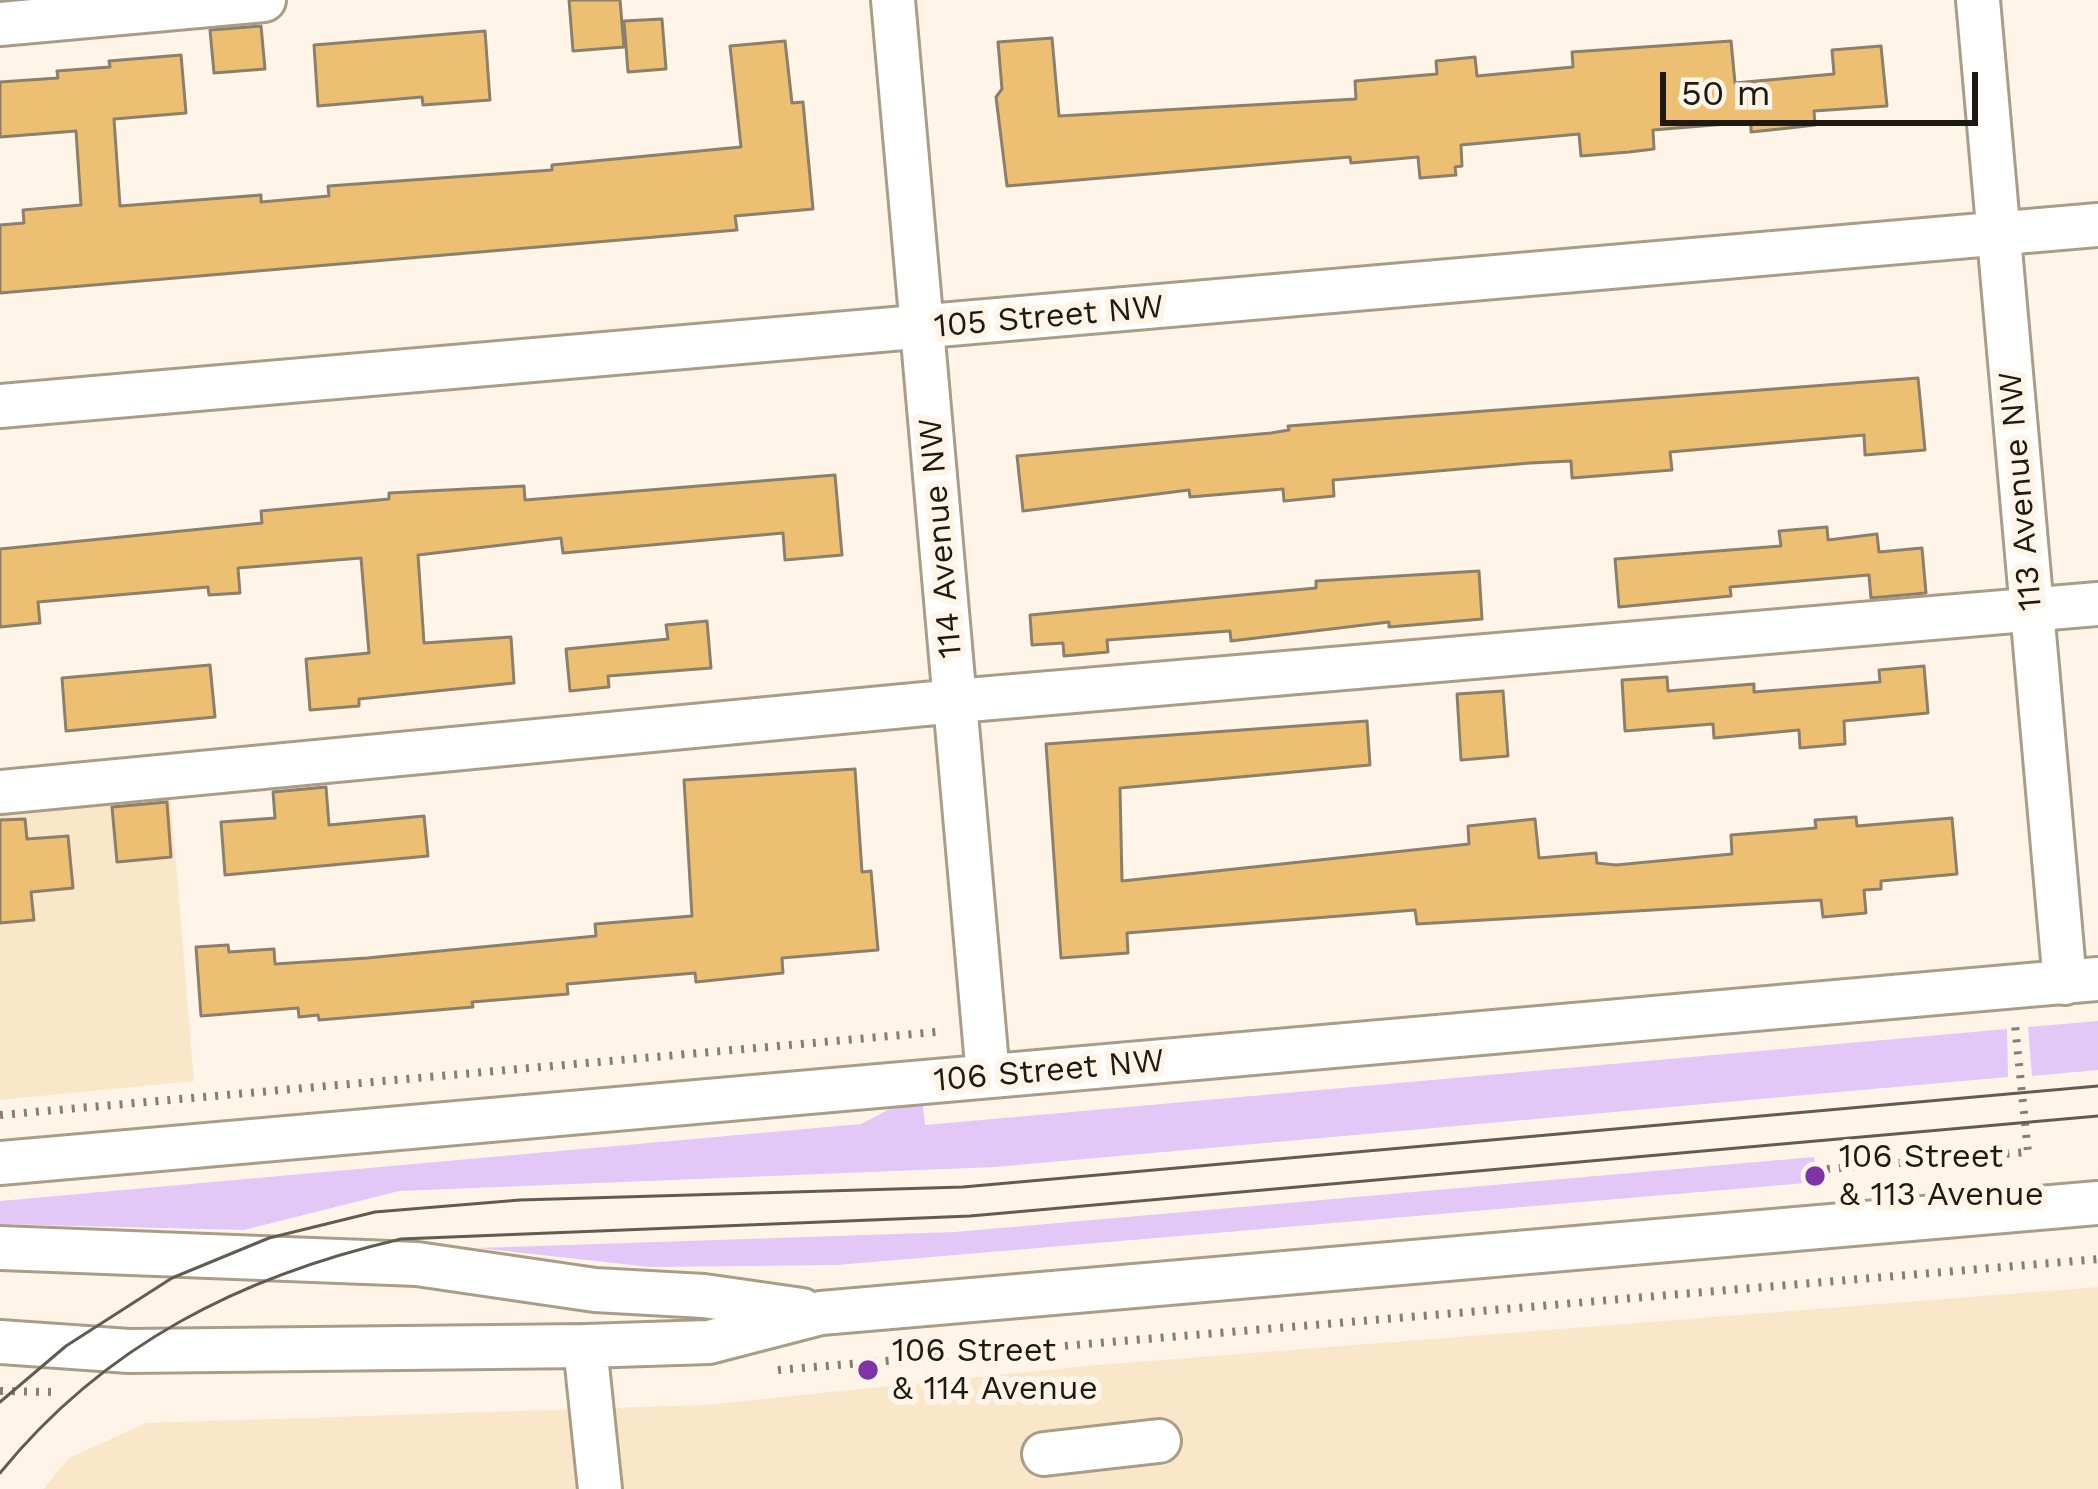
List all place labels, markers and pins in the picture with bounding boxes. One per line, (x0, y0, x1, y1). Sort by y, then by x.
place label: 106 Street & 113 Avenue (1839, 1137, 2044, 1215)
marker: 106 Street & 113 Avenue (1802, 1163, 1828, 1189)
place label: 106 Street & 114 Avenue (892, 1331, 1098, 1409)
marker: 106 Street & 114 Avenue (855, 1357, 881, 1383)

